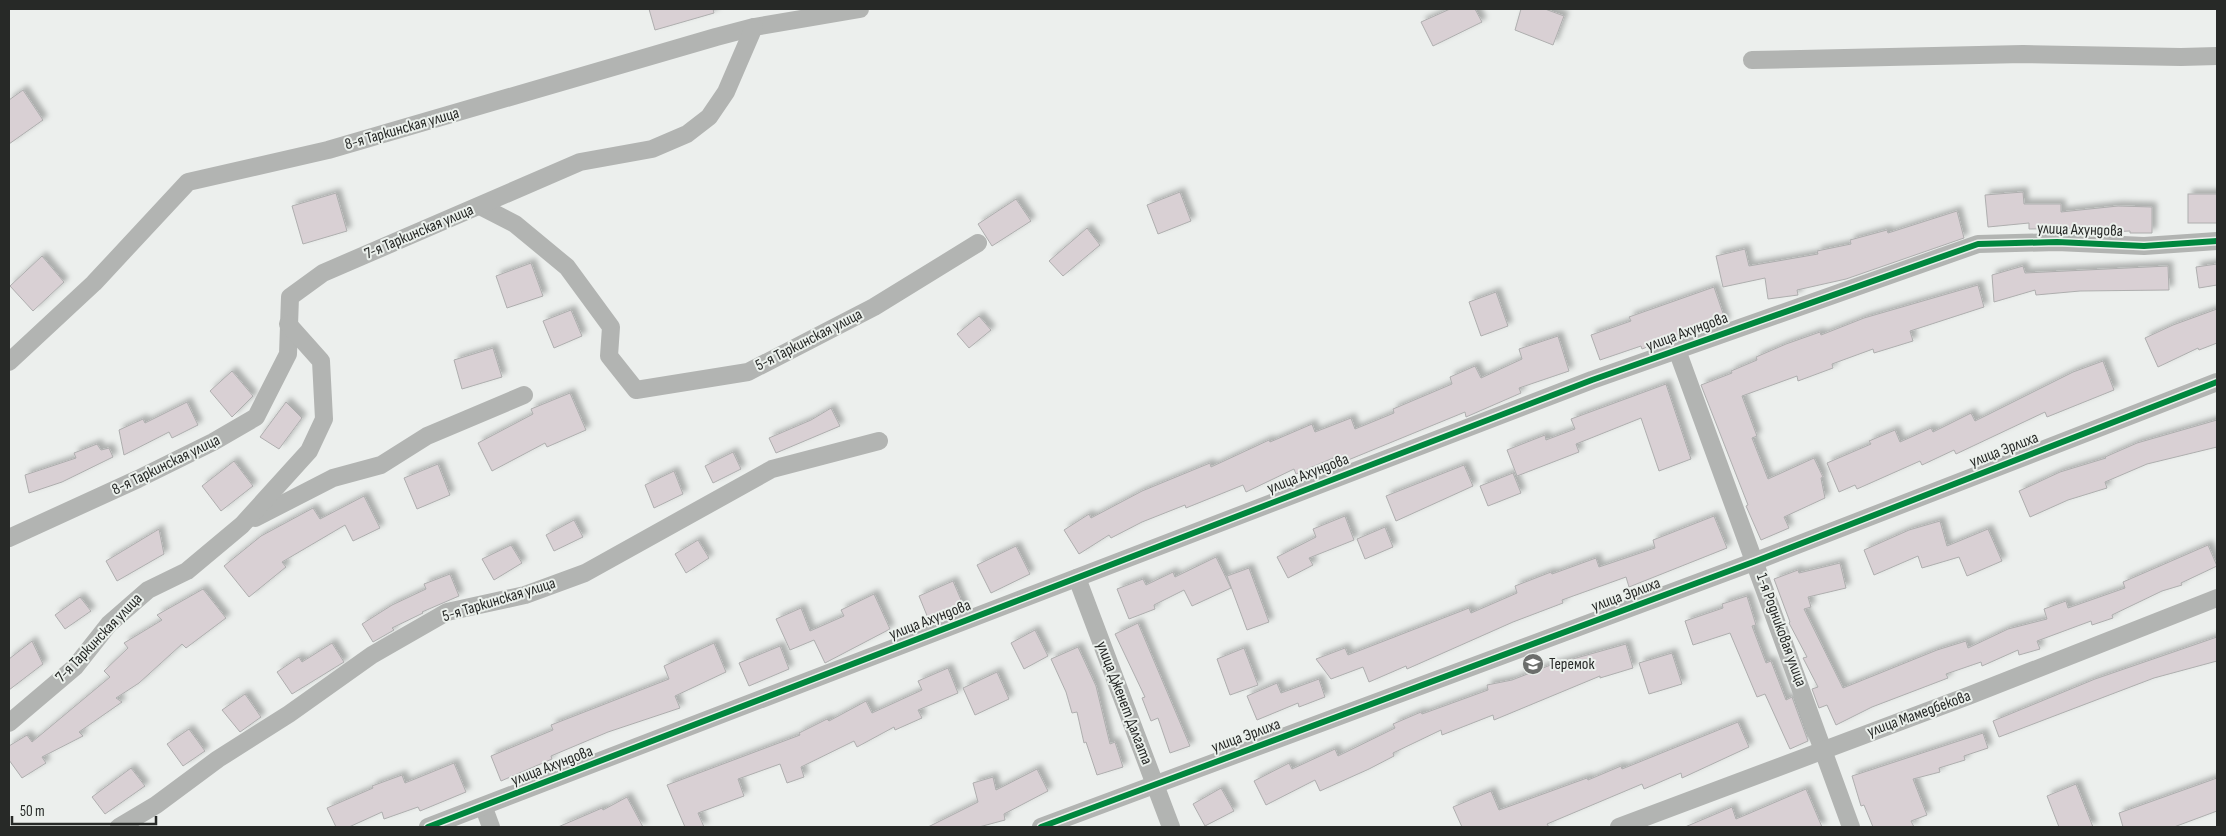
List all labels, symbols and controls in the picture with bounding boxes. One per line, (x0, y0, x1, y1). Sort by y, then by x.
street label: 8-я Таркинская улица (343, 104, 461, 154)
street label: 7-я Таркинская улица (362, 200, 476, 264)
street label: улица Ахундова (2037, 219, 2123, 241)
street label: 5-я Таркинская улица (752, 305, 866, 375)
street label: улица Ахундова (1643, 308, 1731, 356)
street label: улица Эрлиха (1967, 428, 2041, 472)
street label: 8-я Таркинская улица (109, 431, 223, 499)
street label: улица Ахундова (1265, 450, 1351, 498)
street label: 1-я Родниковая улица (1752, 571, 1810, 689)
street label: 5-я Таркинская улица (440, 574, 558, 626)
street label: улица Эрлиха (1589, 574, 1663, 616)
street label: 7-я Таркинская улица (52, 589, 146, 687)
street label: улица Ахундова (887, 596, 973, 644)
street label: улица Дженет Далгата (1092, 639, 1156, 767)
school or university icon: Теремок (1521, 652, 1545, 676)
place label: Теремок (1549, 655, 1595, 674)
street label: улица Мамедбекова (1865, 686, 1973, 742)
street label: улица Эрлиха (1209, 715, 1283, 757)
street label: улица Ахундова (509, 742, 595, 790)
scale bar (12, 794, 156, 826)
text: 50 m (20, 802, 45, 821)

